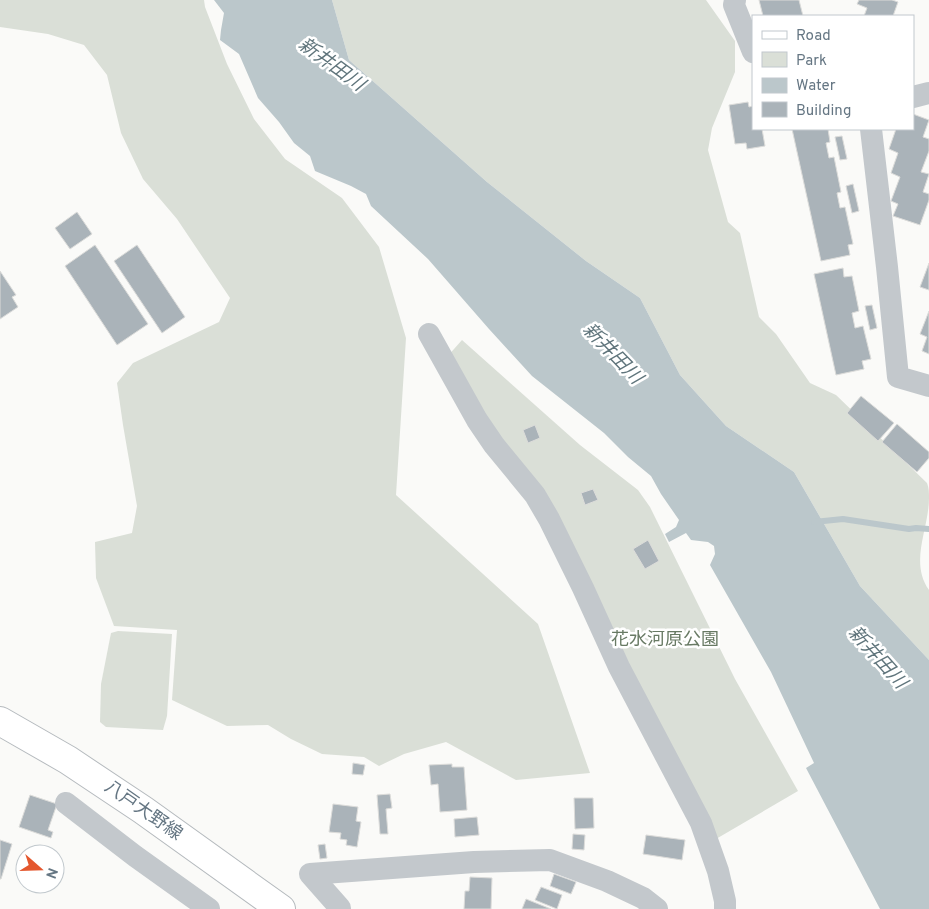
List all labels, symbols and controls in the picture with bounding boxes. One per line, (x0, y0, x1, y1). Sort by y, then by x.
legend (752, 15, 914, 130)
text: Road (796, 27, 831, 46)
water label: 新井田川 (293, 33, 370, 98)
text: Park (796, 52, 827, 71)
text: Water (796, 77, 836, 96)
text: Building (796, 102, 851, 121)
water label: 新井田川 (577, 318, 648, 391)
water label: 新井田川 (843, 622, 913, 696)
park label: 花水河原公園 (611, 629, 719, 652)
street label: 八戸大野線 (100, 776, 186, 846)
north arrow (15, 844, 65, 894)
text: N (41, 865, 61, 881)

